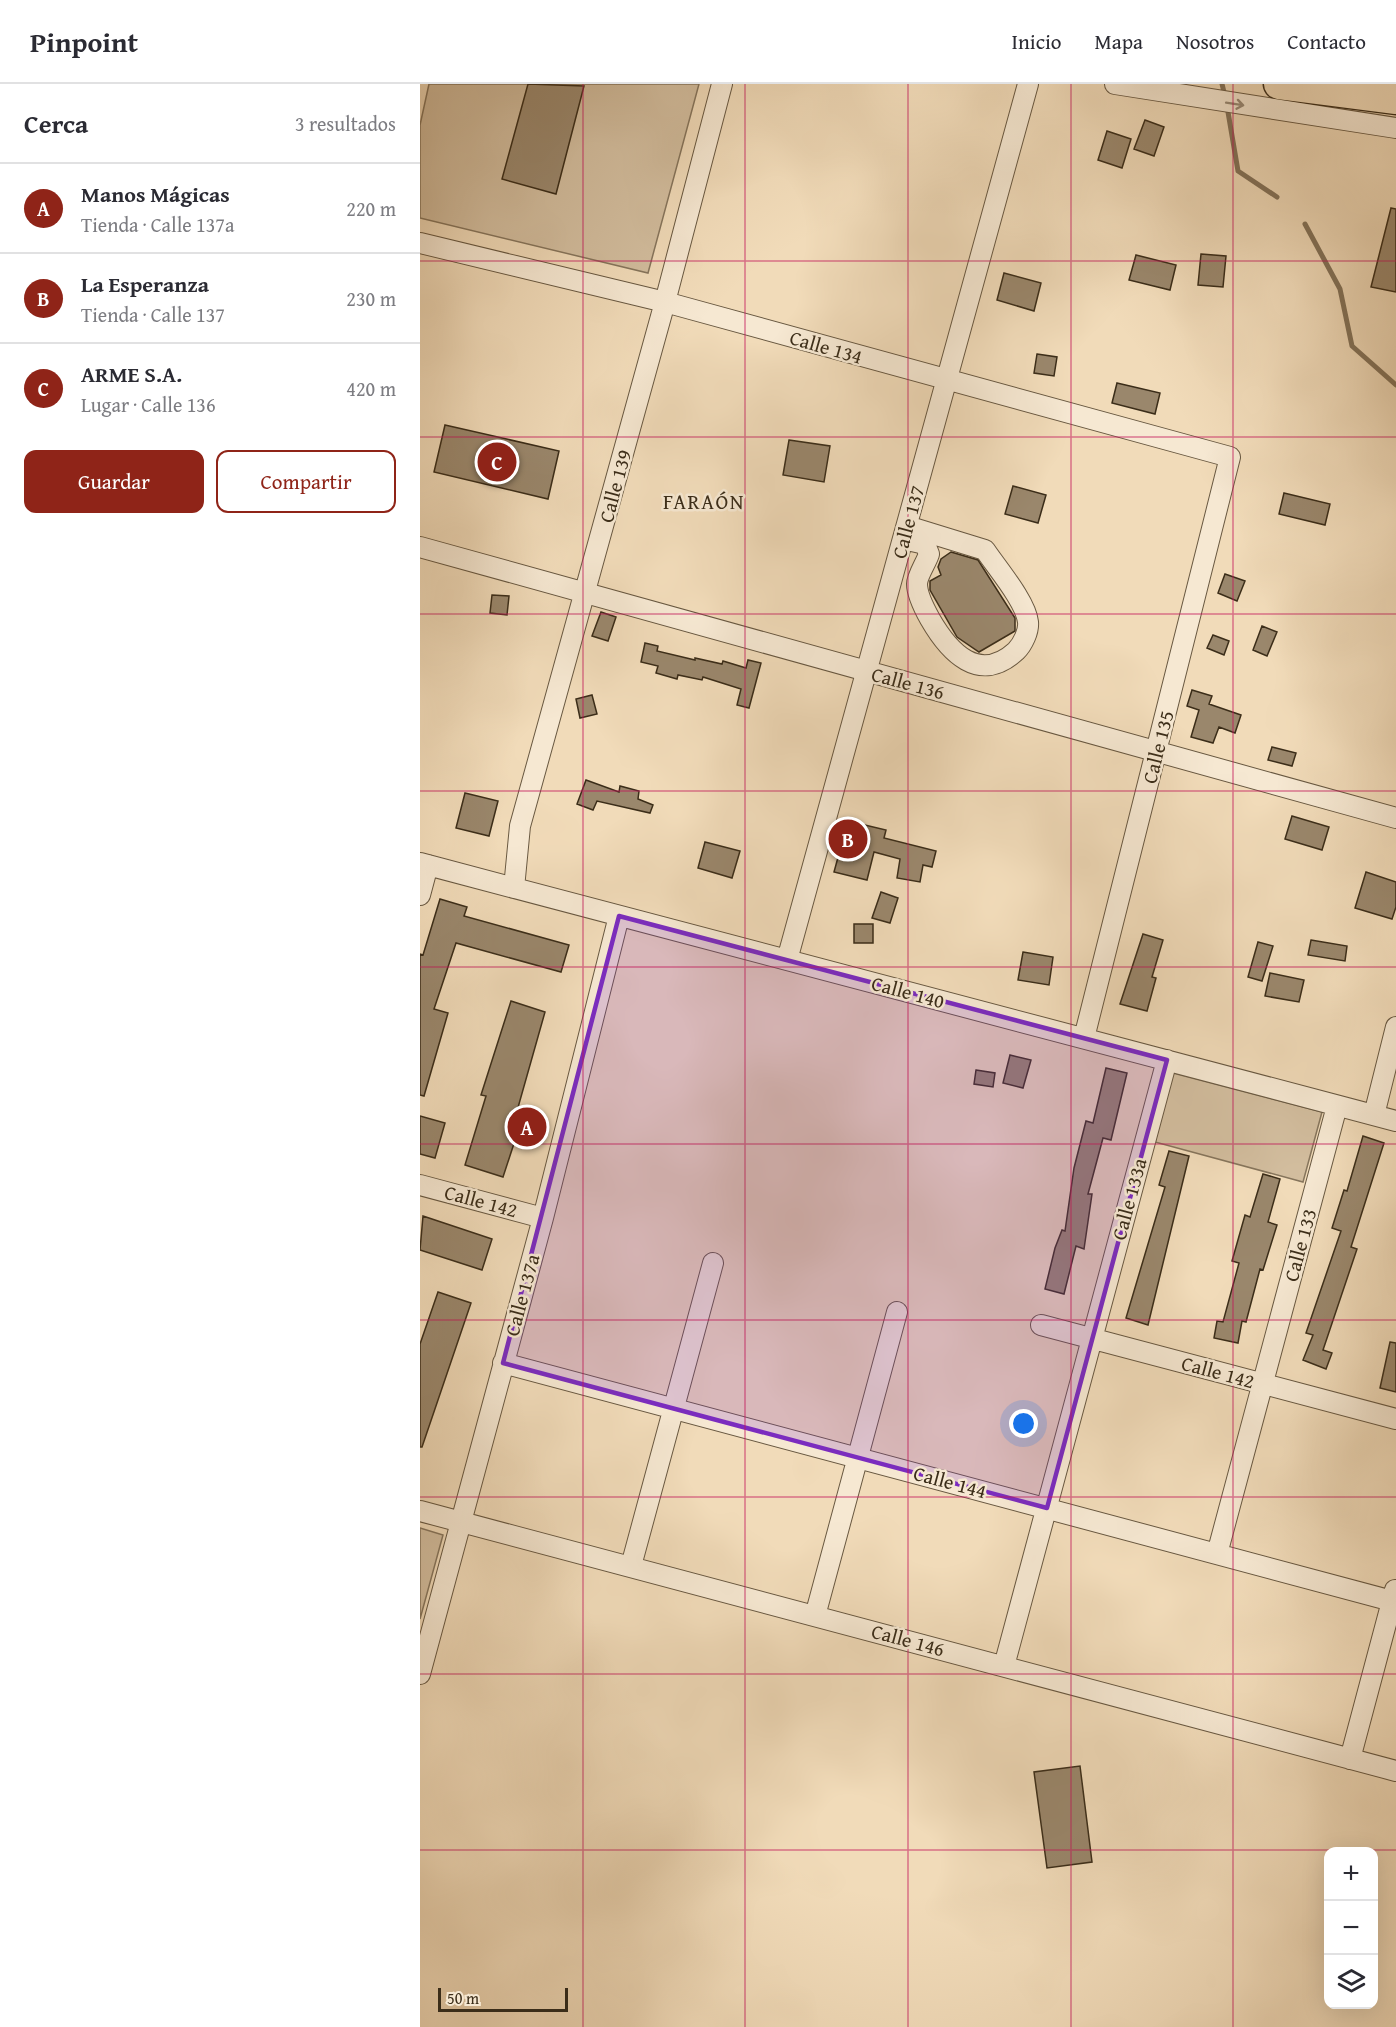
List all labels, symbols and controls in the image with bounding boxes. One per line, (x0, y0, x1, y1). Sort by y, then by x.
text: Pinpoint (30, 21, 138, 62)
text: Inicio (1012, 26, 1062, 57)
text: Mapa (1095, 26, 1143, 57)
text: Nosotros (1176, 26, 1254, 57)
text: Contacto (1287, 26, 1366, 57)
one-way arrow (1224, 98, 1244, 109)
text: Cerca (24, 104, 88, 143)
text: 3 resultados (295, 109, 396, 138)
text: Manos Mágicas (81, 178, 230, 210)
text: A (37, 194, 50, 223)
text: 220 m (346, 194, 396, 223)
text: Tienda · Calle 137a (81, 210, 234, 239)
text: La Esperanza (81, 268, 209, 300)
text: B (37, 284, 50, 313)
text: 230 m (346, 284, 396, 313)
text: Tienda · Calle 137 (81, 300, 225, 329)
street label: Calle 134 (786, 322, 866, 371)
text: ARME S.A. (81, 358, 182, 390)
text: C (38, 374, 49, 403)
text: 420 m (346, 374, 396, 403)
text: Lugar · Calle 136 (81, 390, 216, 419)
pin: C (478, 440, 517, 484)
street label: Calle 139 (591, 446, 638, 525)
button: Guardar (24, 450, 204, 513)
button: Compartir (216, 450, 396, 513)
street label: Calle 137 (884, 482, 931, 561)
district label: FARAÓN (663, 486, 745, 517)
street label: Calle 136 (869, 659, 948, 706)
street label: Calle 135 (1134, 707, 1181, 786)
pin: B (828, 816, 868, 861)
street label: Calle 140 (869, 968, 948, 1015)
pin: A (508, 1104, 546, 1150)
street label: Calle 133a (1104, 1154, 1153, 1243)
street label: Calle 142 (442, 1177, 521, 1224)
street label: Calle 133 (1276, 1205, 1323, 1284)
street label: Calle 137a (497, 1250, 546, 1339)
street label: Calle 142 (1179, 1348, 1258, 1395)
your location (1009, 1409, 1038, 1438)
street label: Calle 144 (911, 1458, 990, 1505)
street label: Calle 146 (869, 1616, 948, 1663)
map controls (1324, 1847, 1378, 2009)
button: + (1324, 1847, 1378, 1901)
button: − (1324, 1901, 1378, 1955)
button: layers (1324, 1955, 1378, 2009)
scale bar (438, 1985, 568, 2012)
text: 50 m (447, 1986, 479, 2010)

